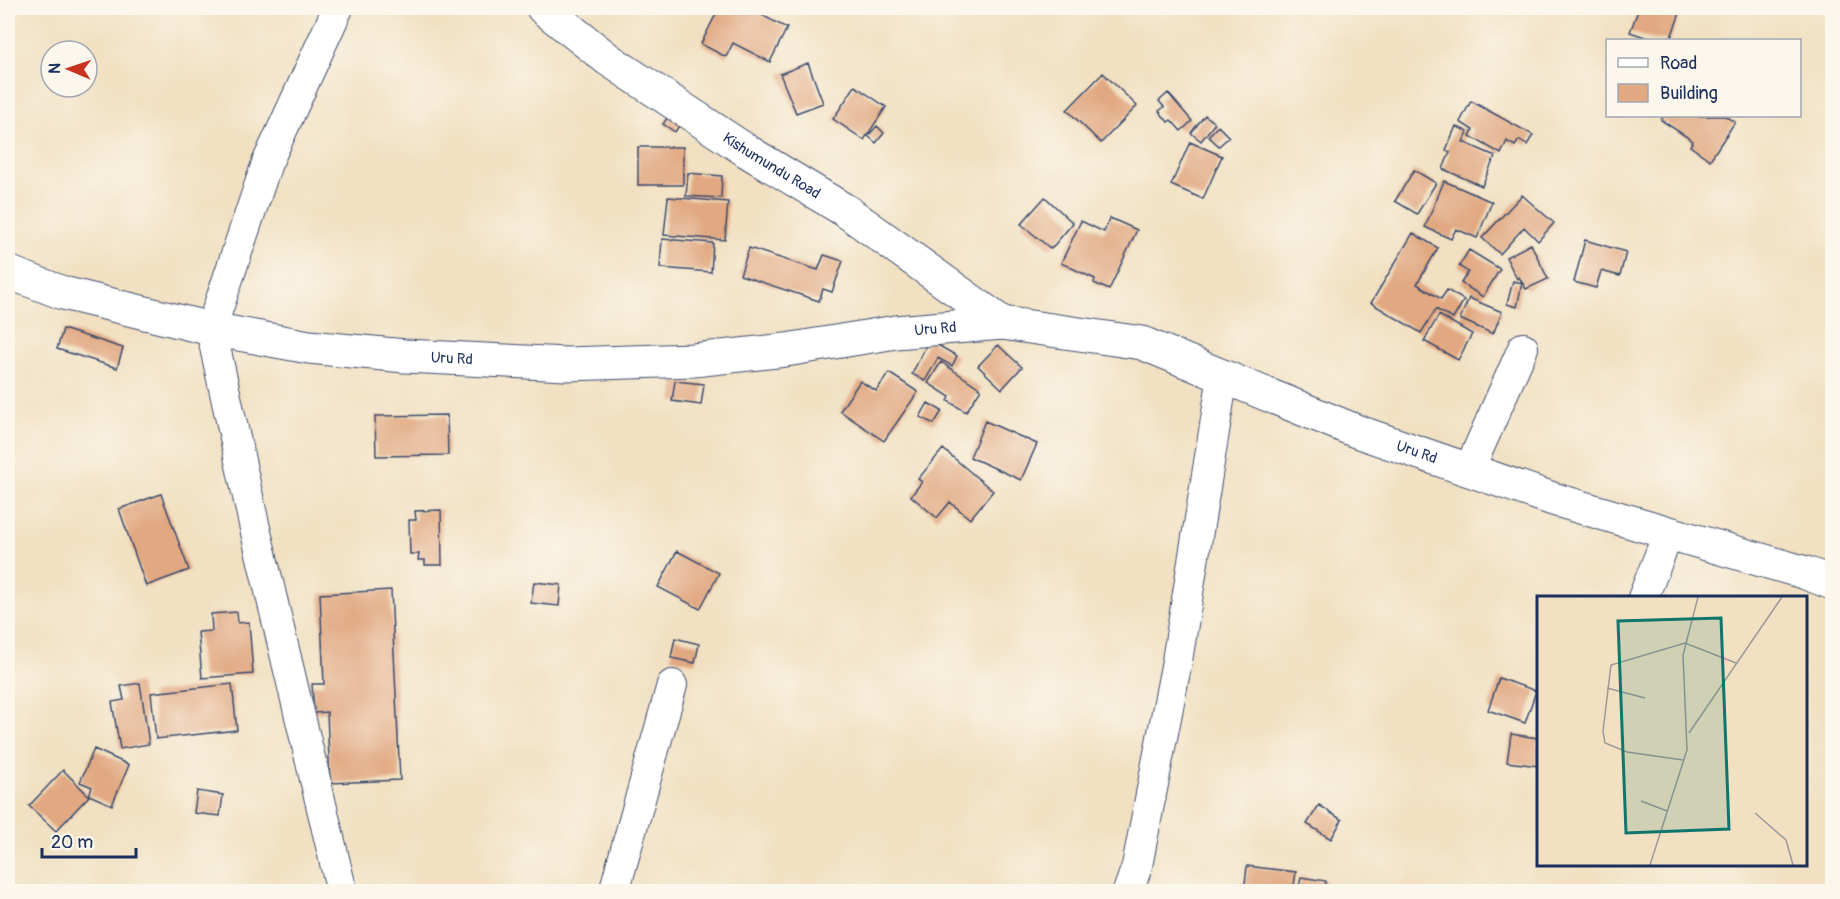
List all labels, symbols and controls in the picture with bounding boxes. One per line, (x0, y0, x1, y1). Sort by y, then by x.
north arrow (39, 39, 99, 99)
legend (1606, 39, 1801, 117)
text: Road (1660, 52, 1697, 75)
text: N (45, 63, 65, 74)
text: Building (1660, 82, 1718, 105)
street label: Kishumundu Road (719, 128, 824, 203)
street label: Uru Rd (914, 317, 957, 340)
street label: Uru Rd (430, 348, 473, 369)
street label: Uru Rd (1394, 436, 1440, 468)
inset map (1537, 596, 1807, 866)
scale bar (42, 821, 136, 859)
text: 20 m (51, 831, 93, 854)

